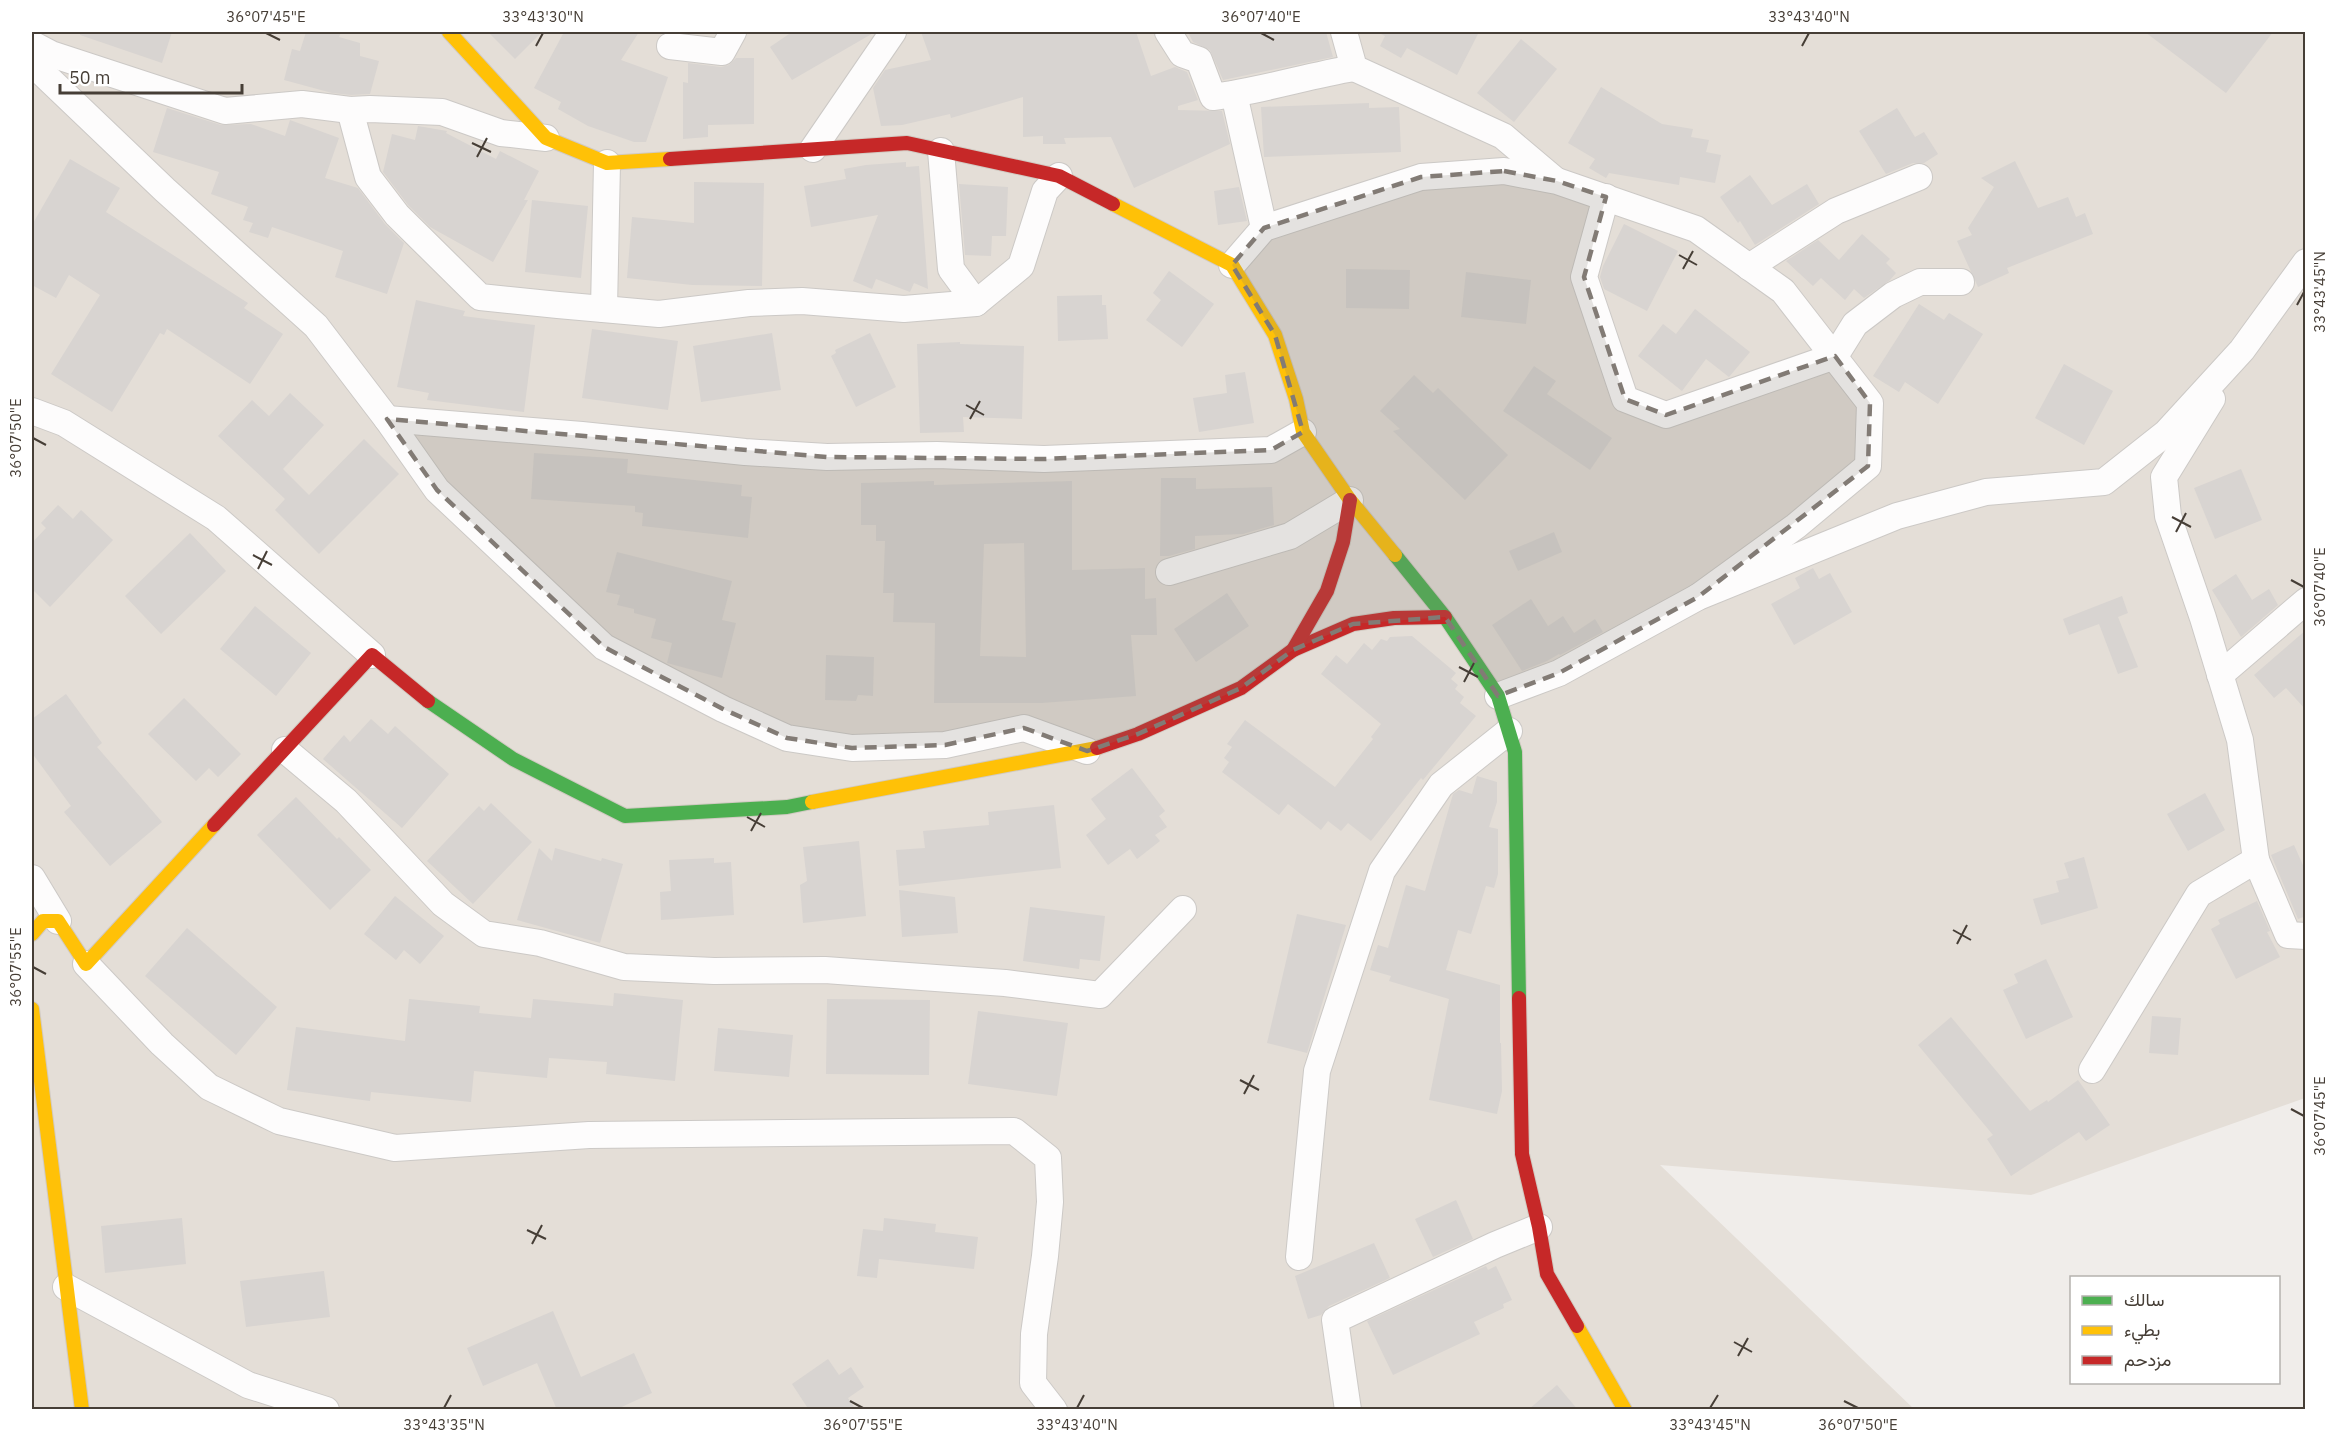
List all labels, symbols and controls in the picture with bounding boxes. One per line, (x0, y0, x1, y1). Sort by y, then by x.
text: 36°07'45"E (226, 7, 306, 26)
text: 33°43'30"N (502, 7, 584, 26)
text: 36°07'40"E (1221, 7, 1301, 26)
text: 33°43'40"N (1768, 7, 1850, 26)
scale bar (60, 57, 242, 95)
text: 50 m (69, 66, 111, 89)
text: 33°43'45"N (2310, 251, 2329, 333)
text: 36°07'50"E (6, 398, 25, 478)
text: 36°07'40"E (2310, 547, 2329, 627)
text: 36°07'55"E (6, 927, 25, 1007)
text: 36°07'45"E (2310, 1076, 2329, 1156)
legend (2070, 1276, 2280, 1384)
text: سالك (2124, 1288, 2164, 1311)
text: بطيء (2124, 1318, 2160, 1345)
text: مزدحم (2124, 1348, 2171, 1372)
text: 33°43'35"N (403, 1415, 485, 1434)
text: 36°07'55"E (823, 1415, 903, 1434)
text: 33°43'40"N (1036, 1415, 1118, 1434)
text: 33°43'45"N (1669, 1415, 1751, 1434)
text: 36°07'50"E (1818, 1415, 1898, 1434)

